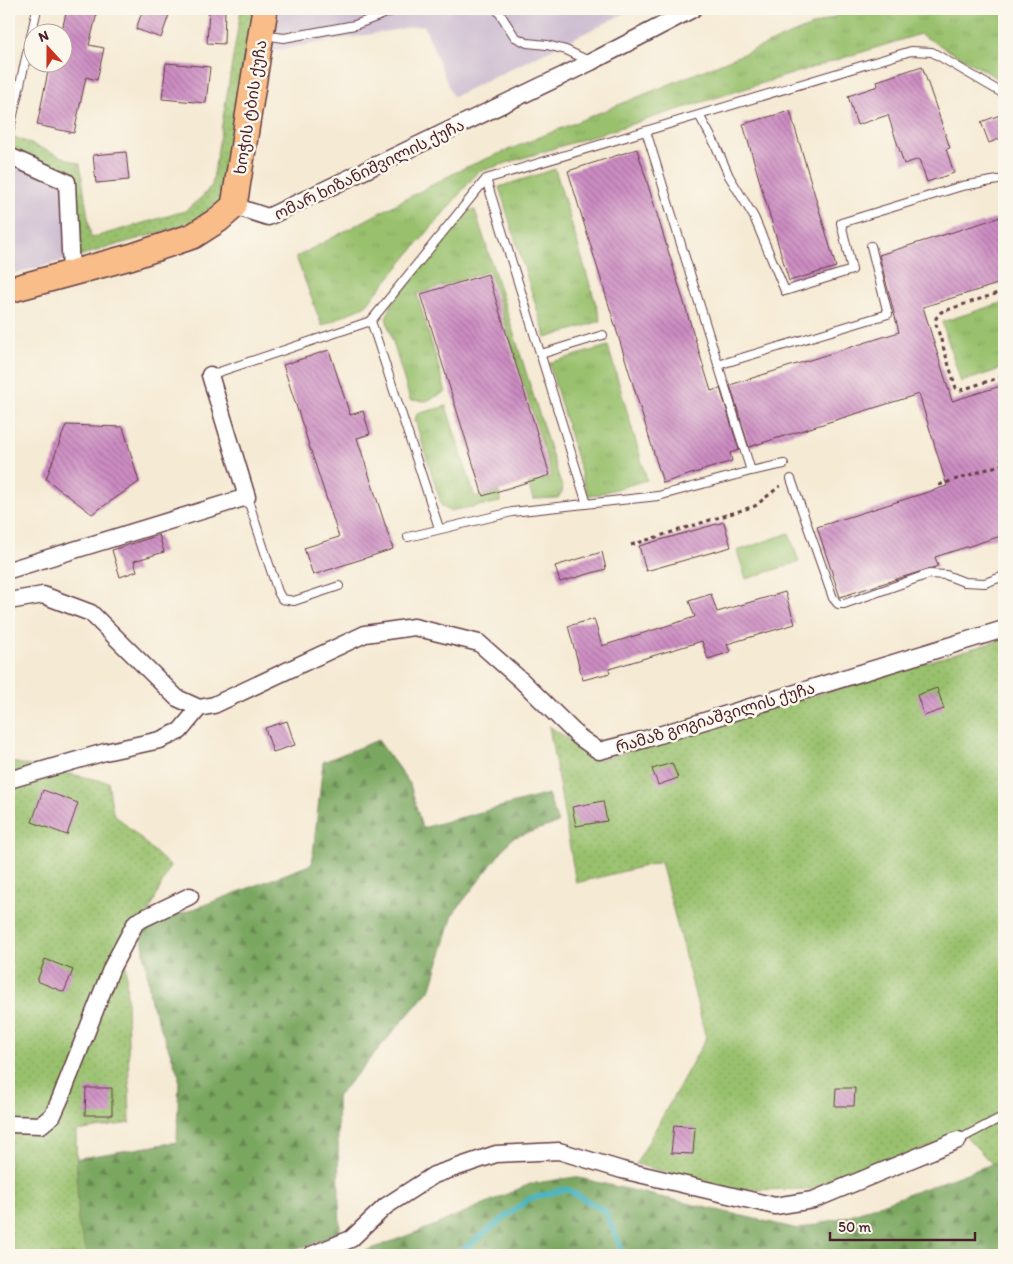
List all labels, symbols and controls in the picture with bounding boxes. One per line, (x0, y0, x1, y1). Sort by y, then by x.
north arrow (22, 22, 72, 72)
text: N (36, 27, 51, 46)
street label: ხოჭის ტბის ქუჩა (230, 38, 271, 176)
street label: ომარ ხიზანიშვილის ქუჩა (271, 115, 468, 225)
street label: რამაზ გოგიაშვილის ქუჩა (613, 678, 817, 758)
scale bar (830, 1209, 976, 1241)
text: 50 m (838, 1218, 871, 1236)

